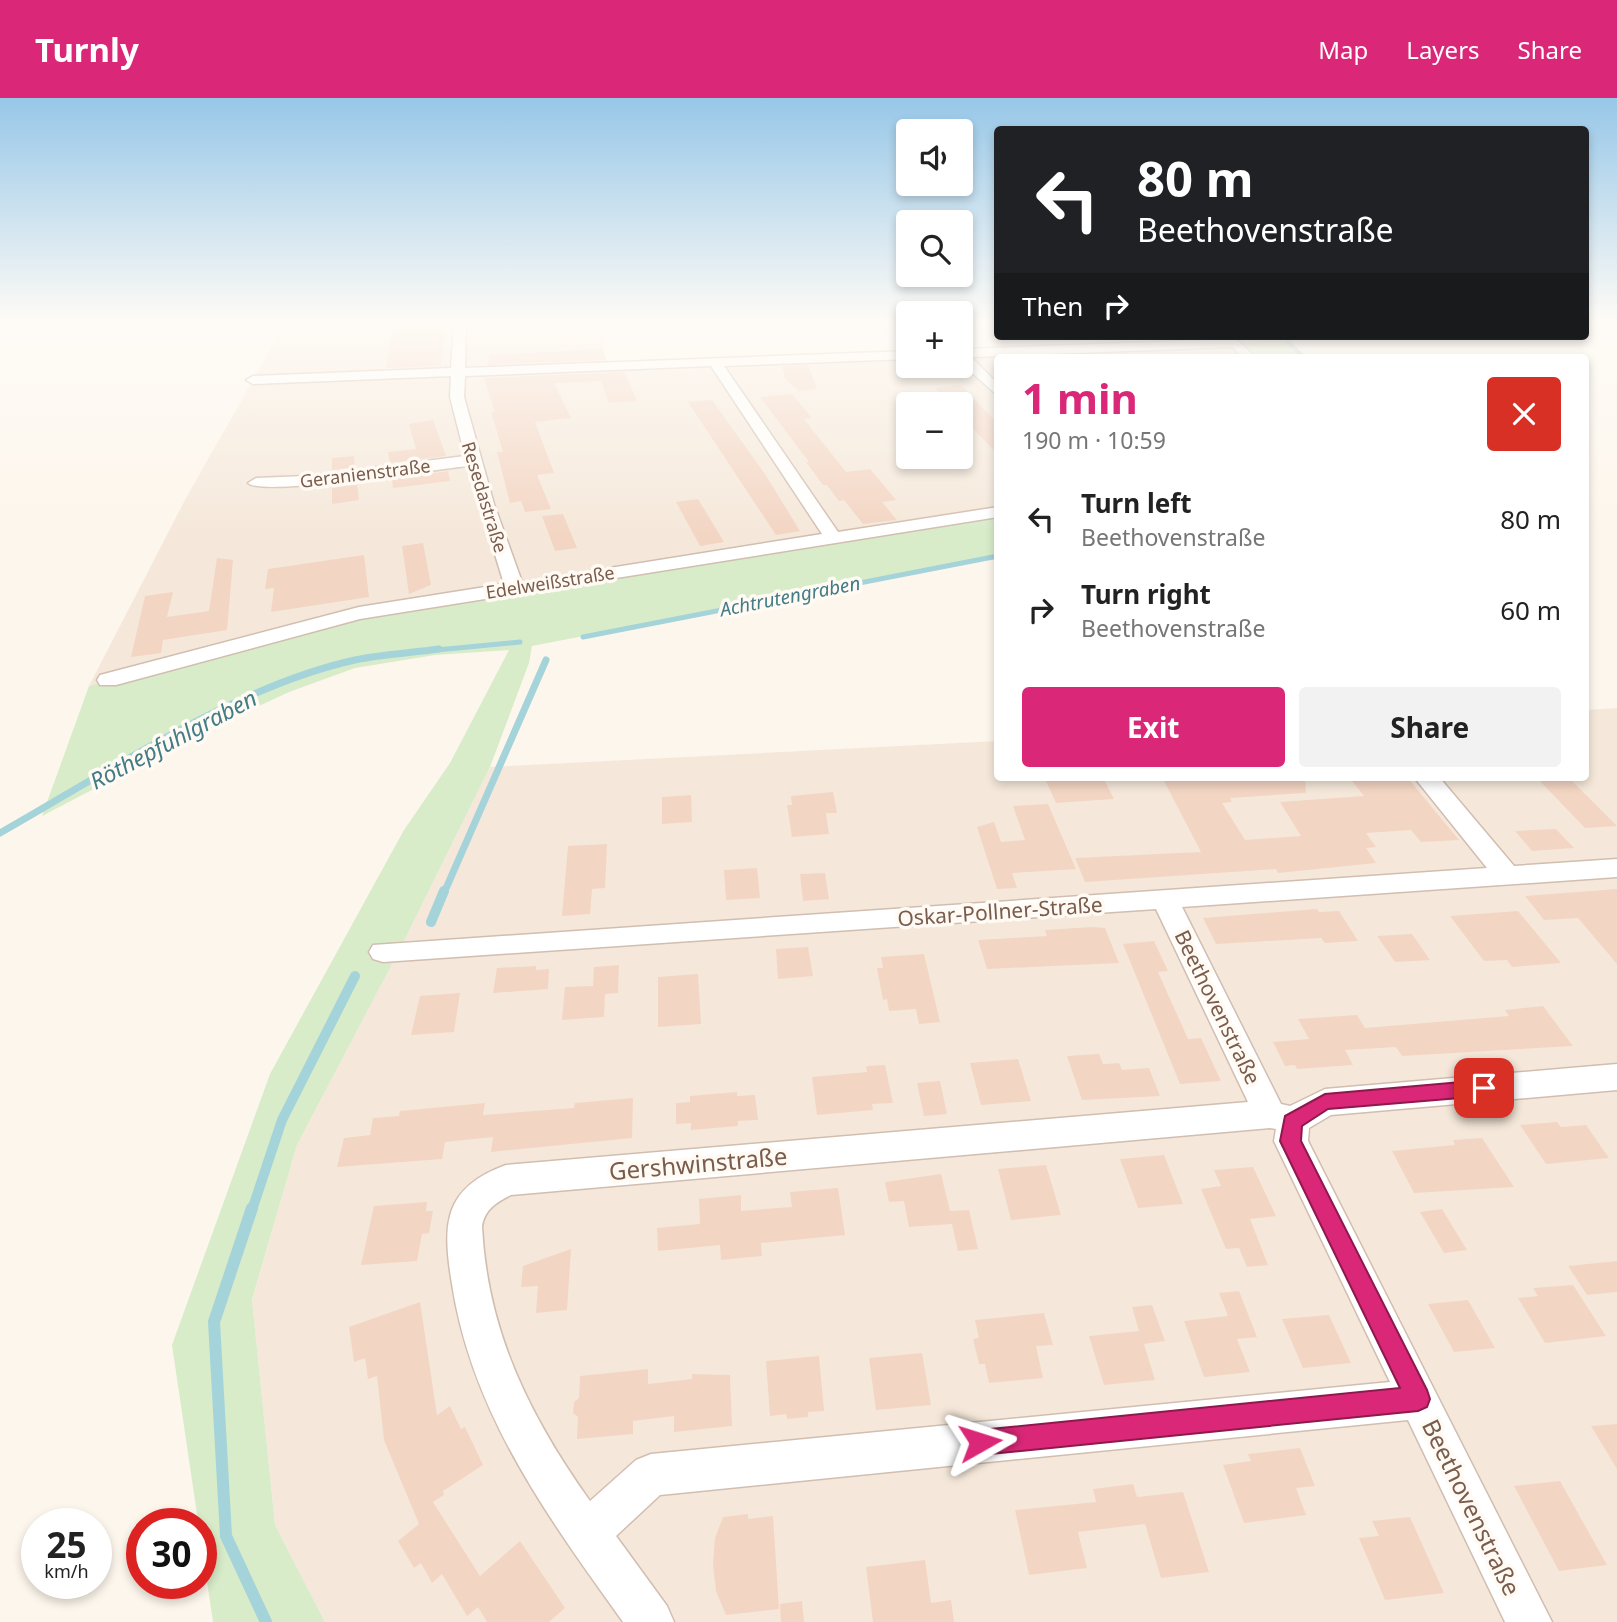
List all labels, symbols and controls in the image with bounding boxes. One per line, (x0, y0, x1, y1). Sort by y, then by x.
text: Turnly (35, 27, 139, 72)
text: Map (1318, 33, 1368, 66)
text: Layers (1406, 33, 1480, 66)
text: Share (1518, 33, 1582, 66)
map controls (896, 119, 973, 469)
button: sound (896, 119, 973, 196)
text: 80 m (1137, 145, 1254, 211)
icon: left (1022, 154, 1113, 245)
text: Beethovenstraße (1137, 208, 1394, 251)
button: search (896, 210, 973, 287)
icon: right (1097, 287, 1135, 325)
text: Then (1022, 288, 1083, 324)
button: + (896, 301, 973, 378)
text: 1 min (1022, 369, 1138, 426)
button: close (1487, 377, 1561, 451)
button: − (896, 392, 973, 469)
text: 190 m · 10:59 (1022, 424, 1166, 456)
street label: Resedastraße (457, 438, 513, 556)
street label: Geranienstraße (298, 453, 432, 493)
text: Turn left (1081, 485, 1192, 521)
icon: left (1022, 500, 1060, 538)
text: 80 m (1500, 501, 1561, 537)
text: Beethovenstraße (1081, 521, 1265, 553)
street label: Edelweißstraße (484, 560, 616, 604)
water label: Achtrutengraben (716, 570, 862, 623)
text: Turn right (1081, 576, 1211, 612)
icon: right (1022, 591, 1060, 629)
text: 60 m (1500, 592, 1561, 628)
text: Beethovenstraße (1081, 612, 1265, 644)
water label: Röthepfuhlgraben (84, 681, 262, 797)
button: Exit (1022, 687, 1285, 767)
button: Share (1299, 687, 1561, 767)
street label: Oskar-Pollner-Straße (896, 890, 1104, 932)
street label: Beethovenstraße (1168, 925, 1268, 1089)
pin (1454, 1058, 1514, 1118)
icon: arrive (1465, 1069, 1503, 1107)
street label: Gershwinstraße (607, 1139, 789, 1187)
position arrow (943, 1405, 1017, 1479)
street label: Beethovenstraße (1415, 1413, 1529, 1601)
speed limit sign: 30 (126, 1508, 217, 1599)
text: 25 (46, 1521, 87, 1568)
text: km/h (44, 1559, 89, 1583)

